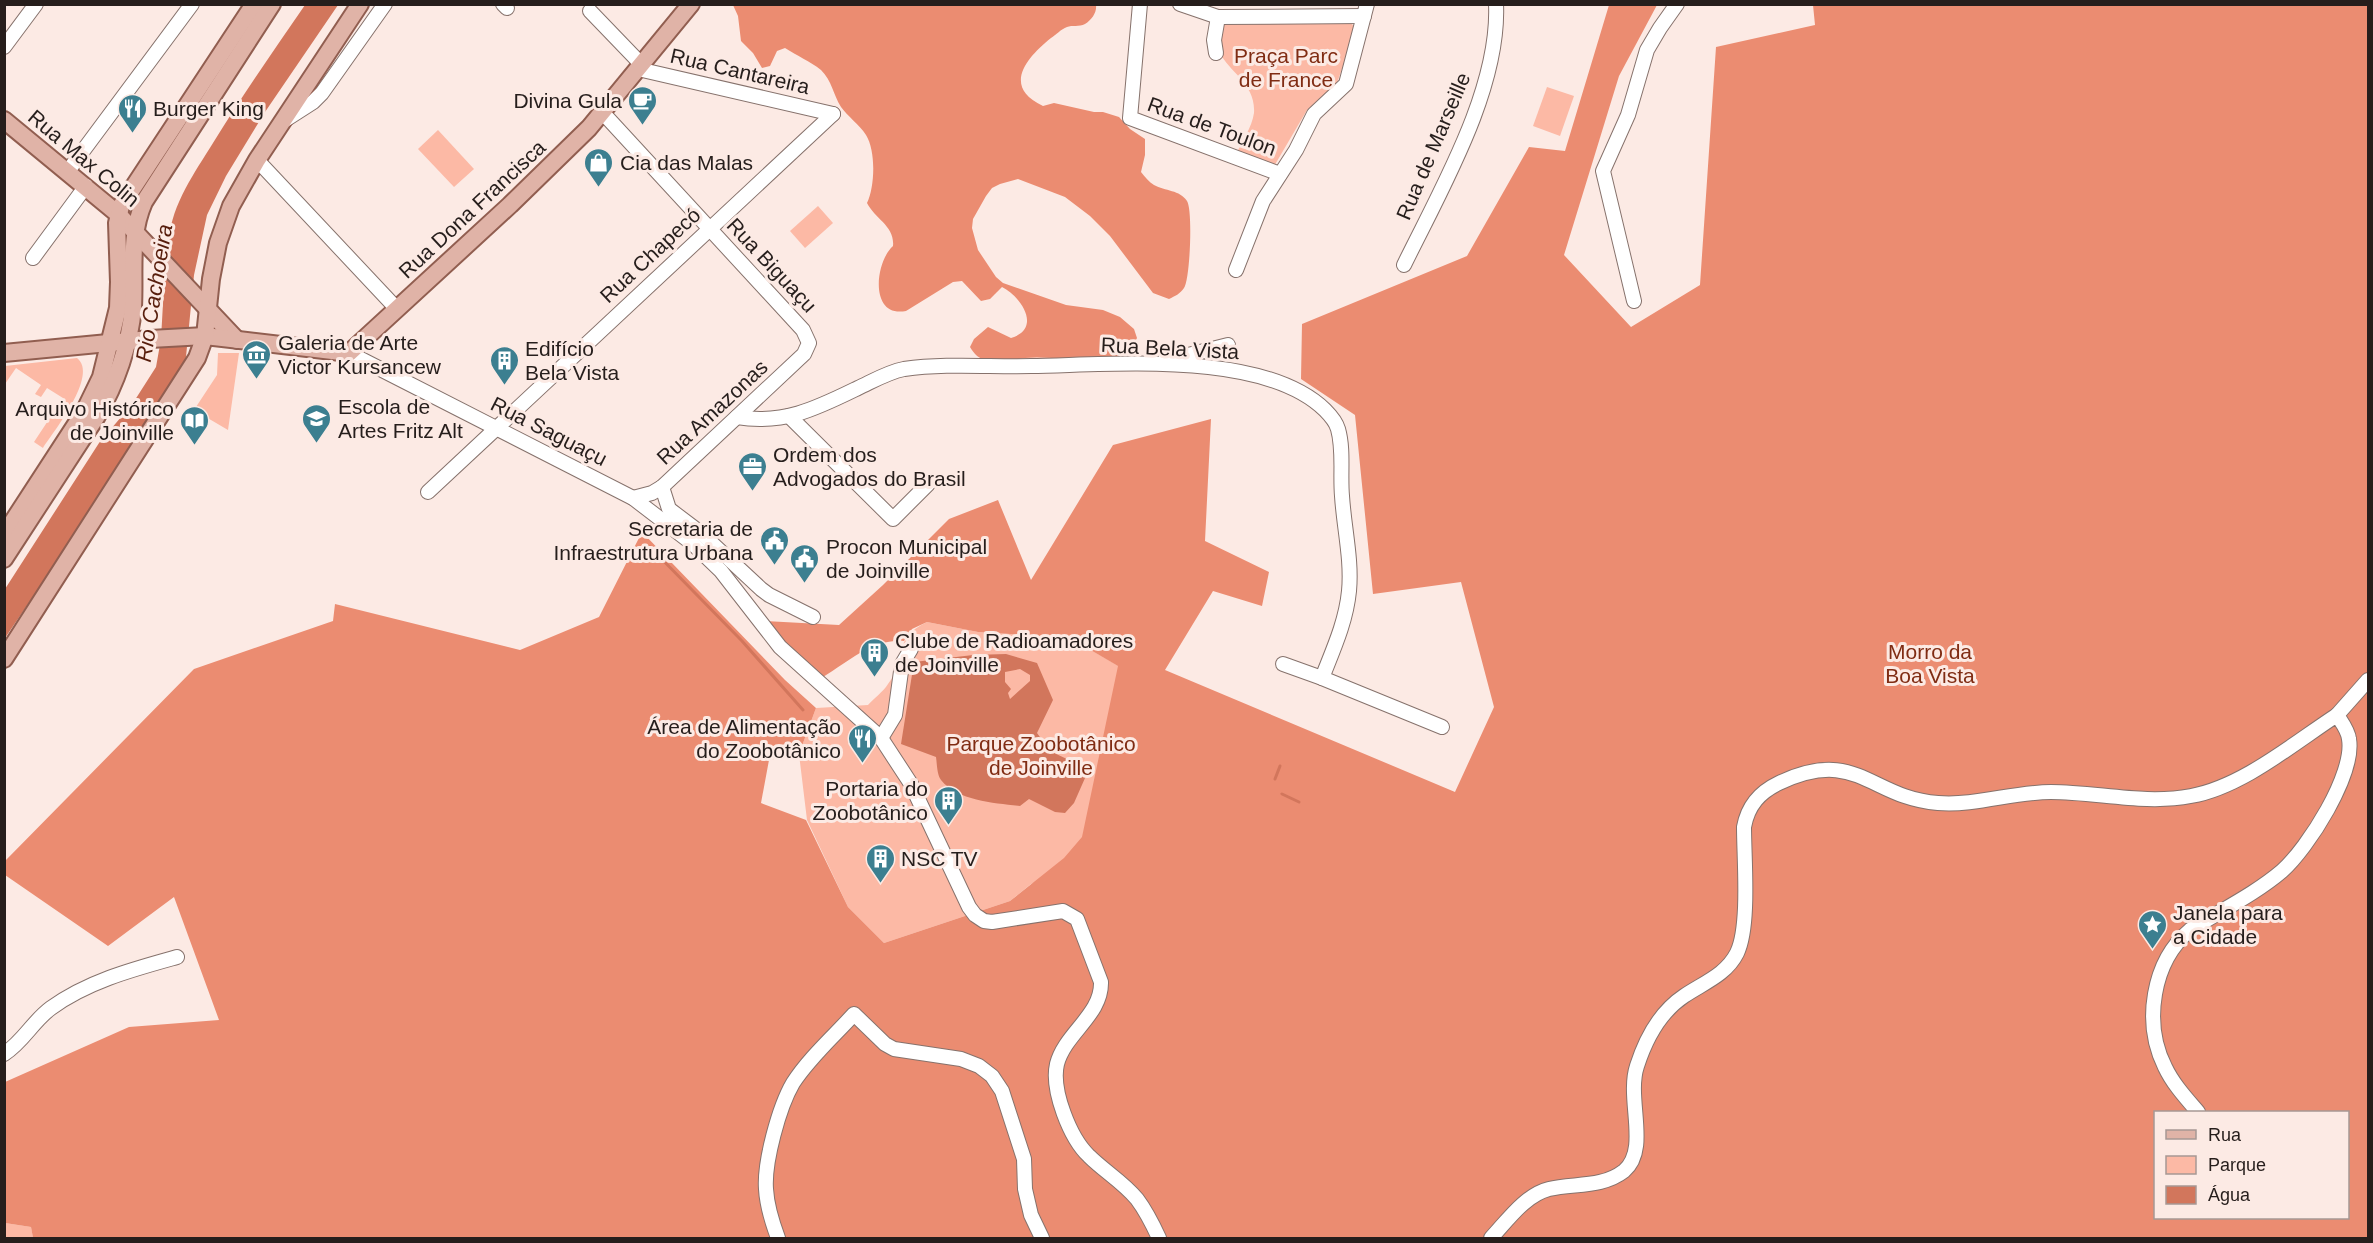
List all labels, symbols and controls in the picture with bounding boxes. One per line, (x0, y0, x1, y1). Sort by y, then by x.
street label: Rua Cantareira (668, 44, 812, 98)
park label: Praça Parc de France (1234, 44, 1338, 91)
street label: Rua de Marseille (1392, 69, 1474, 223)
cafe icon: Divina Gula (627, 84, 659, 126)
place label: Divina Gula (513, 89, 622, 112)
restaurant icon: Burger King (116, 92, 148, 134)
street label: Rua de Toulon (1145, 92, 1279, 160)
place label: Burger King (153, 97, 264, 120)
street label: Rua Max Colin (24, 105, 144, 211)
street label: Rua Dona Francisca (394, 135, 550, 283)
shop icon: Cia das Malas (583, 146, 615, 188)
place label: Cia das Malas (620, 151, 753, 174)
street label: Rua Chapecó (595, 203, 705, 307)
street label: Rua Biguaçu (723, 213, 821, 317)
water label: Rio Cachoeira (131, 222, 177, 364)
place label: Galeria de Arte Victor Kursancew (278, 331, 442, 378)
street label: Rua Bela Vista (1100, 333, 1240, 363)
place label: Edifício Bela Vista (525, 337, 619, 384)
museum icon: Galeria de Arte Victor Kursancew (241, 338, 273, 380)
building icon: Edifício Bela Vista (488, 344, 520, 386)
street label: Rua Amazonas (652, 355, 772, 469)
street label: Rua Saguaçu (487, 392, 611, 470)
place label: Escola de Artes Fritz Alt (338, 395, 463, 442)
place label: Arquivo Histórico de Joinville (15, 397, 174, 444)
school or university icon: Escola de Artes Fritz Alt (301, 402, 333, 444)
library icon: Arquivo Histórico de Joinville (179, 404, 211, 446)
place label: Ordem dos Advogados do Brasil (773, 443, 966, 490)
office icon: Ordem dos Advogados do Brasil (736, 450, 768, 492)
place label: Secretaria de Infraestrutura Urbana (553, 517, 753, 564)
public building icon: Secretaria de Infraestrutura Urbana (758, 524, 790, 566)
place label: Procon Municipal de Joinville (826, 535, 987, 582)
public building icon: Procon Municipal de Joinville (789, 542, 821, 584)
place label: Clube de Radioamadores de Joinville (895, 629, 1133, 676)
building icon: Clube de Radioamadores de Joinville (858, 636, 890, 678)
park label: Morro da Boa Vista (1885, 640, 1975, 687)
place label: Área de Alimentação do Zoobotânico (647, 715, 841, 762)
restaurant icon: Área de Alimentação do Zoobotânico (846, 722, 878, 764)
park label: Parque Zoobotânico de Joinville (946, 732, 1136, 779)
place label: Portaria do Zoobotânico (812, 777, 928, 824)
building icon: Portaria do Zoobotânico (933, 784, 965, 826)
building icon: NSC TV (864, 842, 896, 884)
place label: NSC TV (901, 847, 978, 870)
place label: Janela para a Cidade (2173, 901, 2283, 948)
place icon: Janela para a Cidade (2136, 908, 2168, 950)
legend (2154, 1111, 2349, 1219)
text: Rua (2208, 1125, 2242, 1145)
text: Parque (2208, 1155, 2266, 1175)
text: Água (2208, 1185, 2251, 1205)

